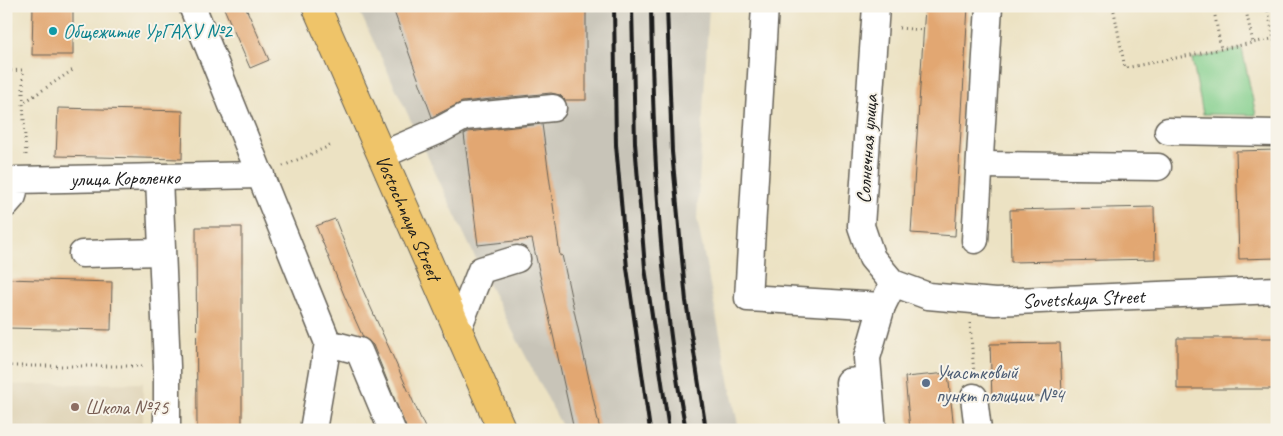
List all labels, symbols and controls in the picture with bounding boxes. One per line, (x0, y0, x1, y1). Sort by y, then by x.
place label: Общежитие УрГАХУ №2 (63, 19, 234, 44)
marker: Общежитие УрГАХУ №2 (47, 25, 59, 37)
street label: Солнечная улица (851, 92, 883, 204)
street label: Vostochnaya Street (370, 151, 449, 287)
street label: улица Короленко (69, 164, 181, 191)
street label: Sovetskaya Street (1022, 283, 1147, 313)
place label: Участковый пункт полиции №4 (936, 360, 1066, 408)
marker: Участковый пункт полиции №4 (920, 377, 932, 389)
place label: Школа №75 (85, 395, 169, 420)
marker: Школа №75 (69, 401, 81, 413)

